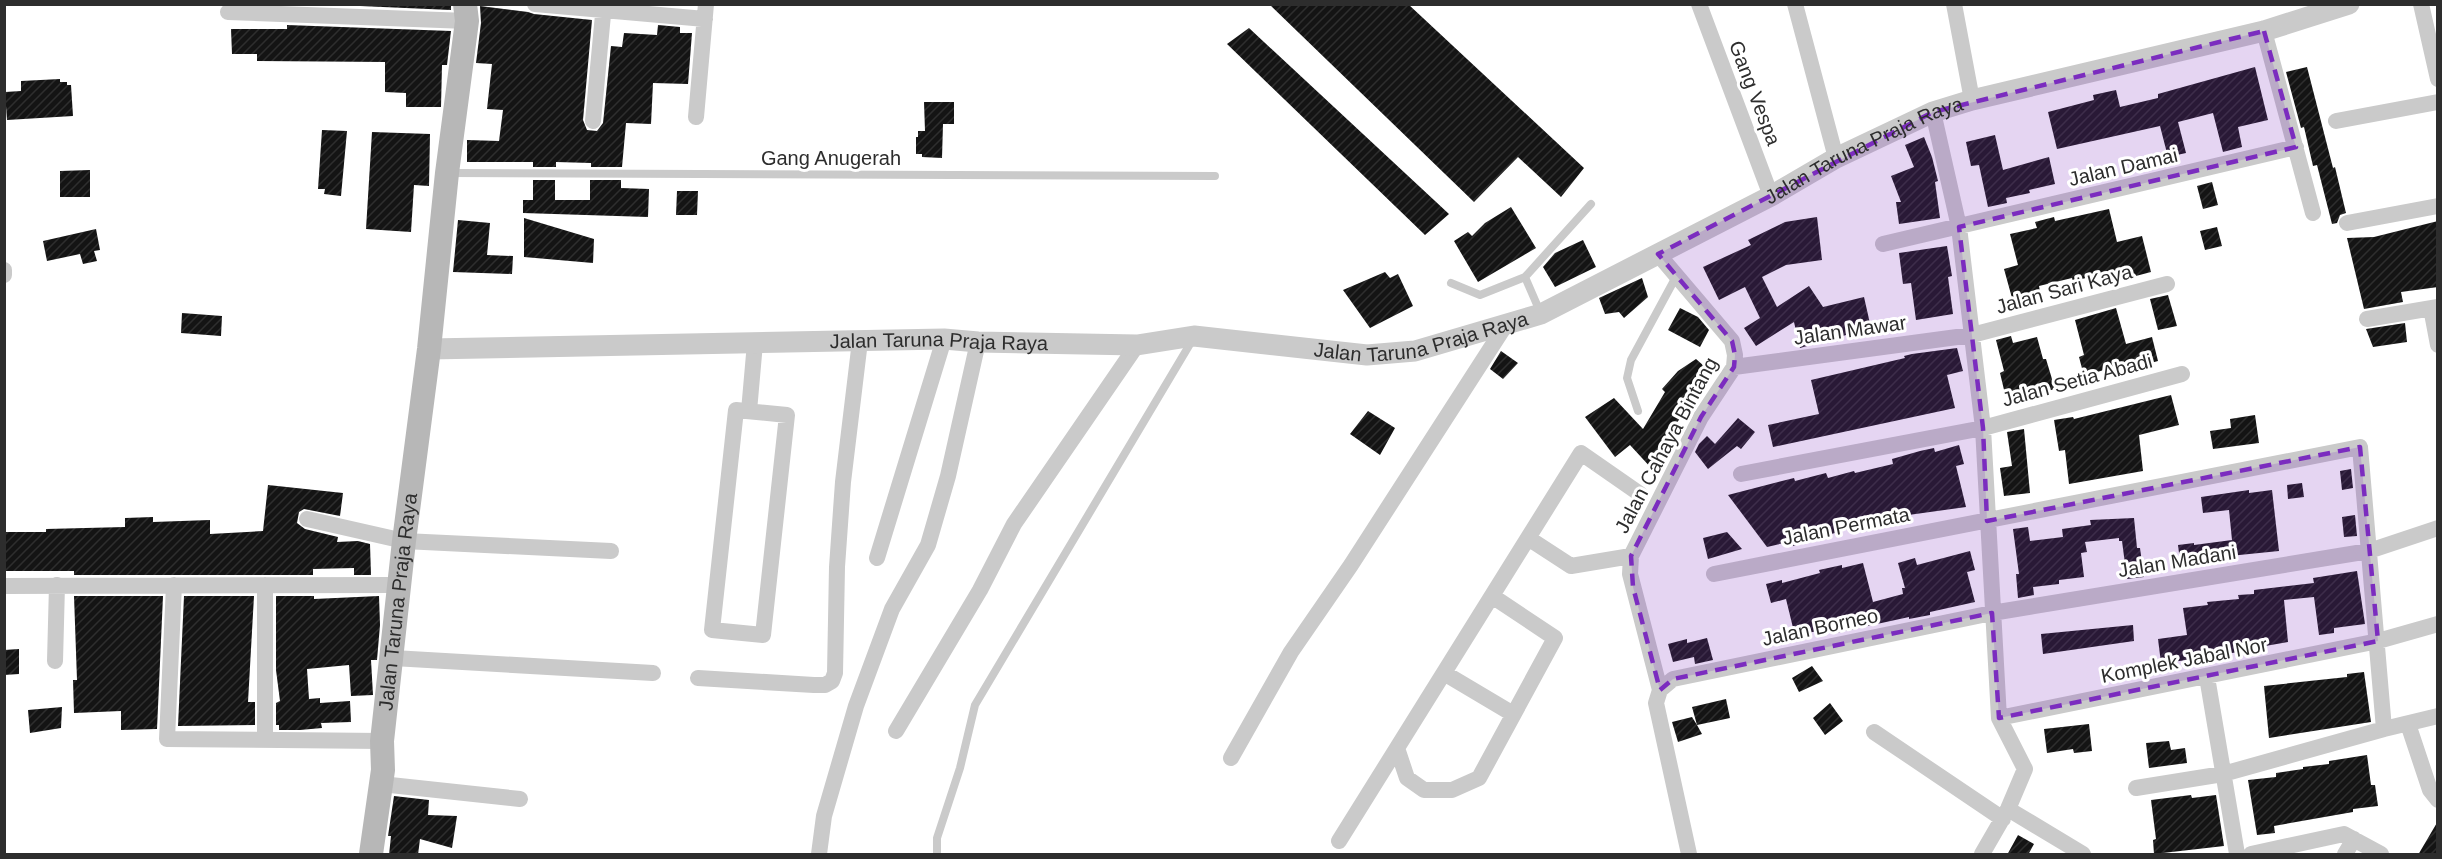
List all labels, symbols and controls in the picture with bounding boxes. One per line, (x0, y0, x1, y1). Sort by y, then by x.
street label: Gang Vespa (1725, 38, 1785, 149)
street label: Jalan Taruna Praja Raya (1761, 92, 1966, 208)
street label: Jalan Damai (2066, 144, 2180, 190)
street label: Gang Anugerah (761, 147, 901, 169)
street label: Jalan Sari Kaya (1994, 260, 2135, 318)
street label: Jalan Taruna Praja Raya (1313, 307, 1531, 366)
street label: Jalan Mawar (1792, 311, 1908, 349)
street label: Jalan Taruna Praja Raya (829, 328, 1049, 354)
street label: Jalan Setia Abadi (2000, 349, 2154, 411)
street label: Jalan Cahaya Bintang (1610, 353, 1722, 537)
street label: Jalan Taruna Praja Raya (374, 491, 421, 712)
street label: Jalan Permata (1781, 503, 1912, 549)
street label: Jalan Madani (2117, 541, 2237, 581)
street label: Jalan Borneo (1760, 604, 1880, 650)
street label: Komplek Jabal Nor (2099, 633, 2269, 687)

